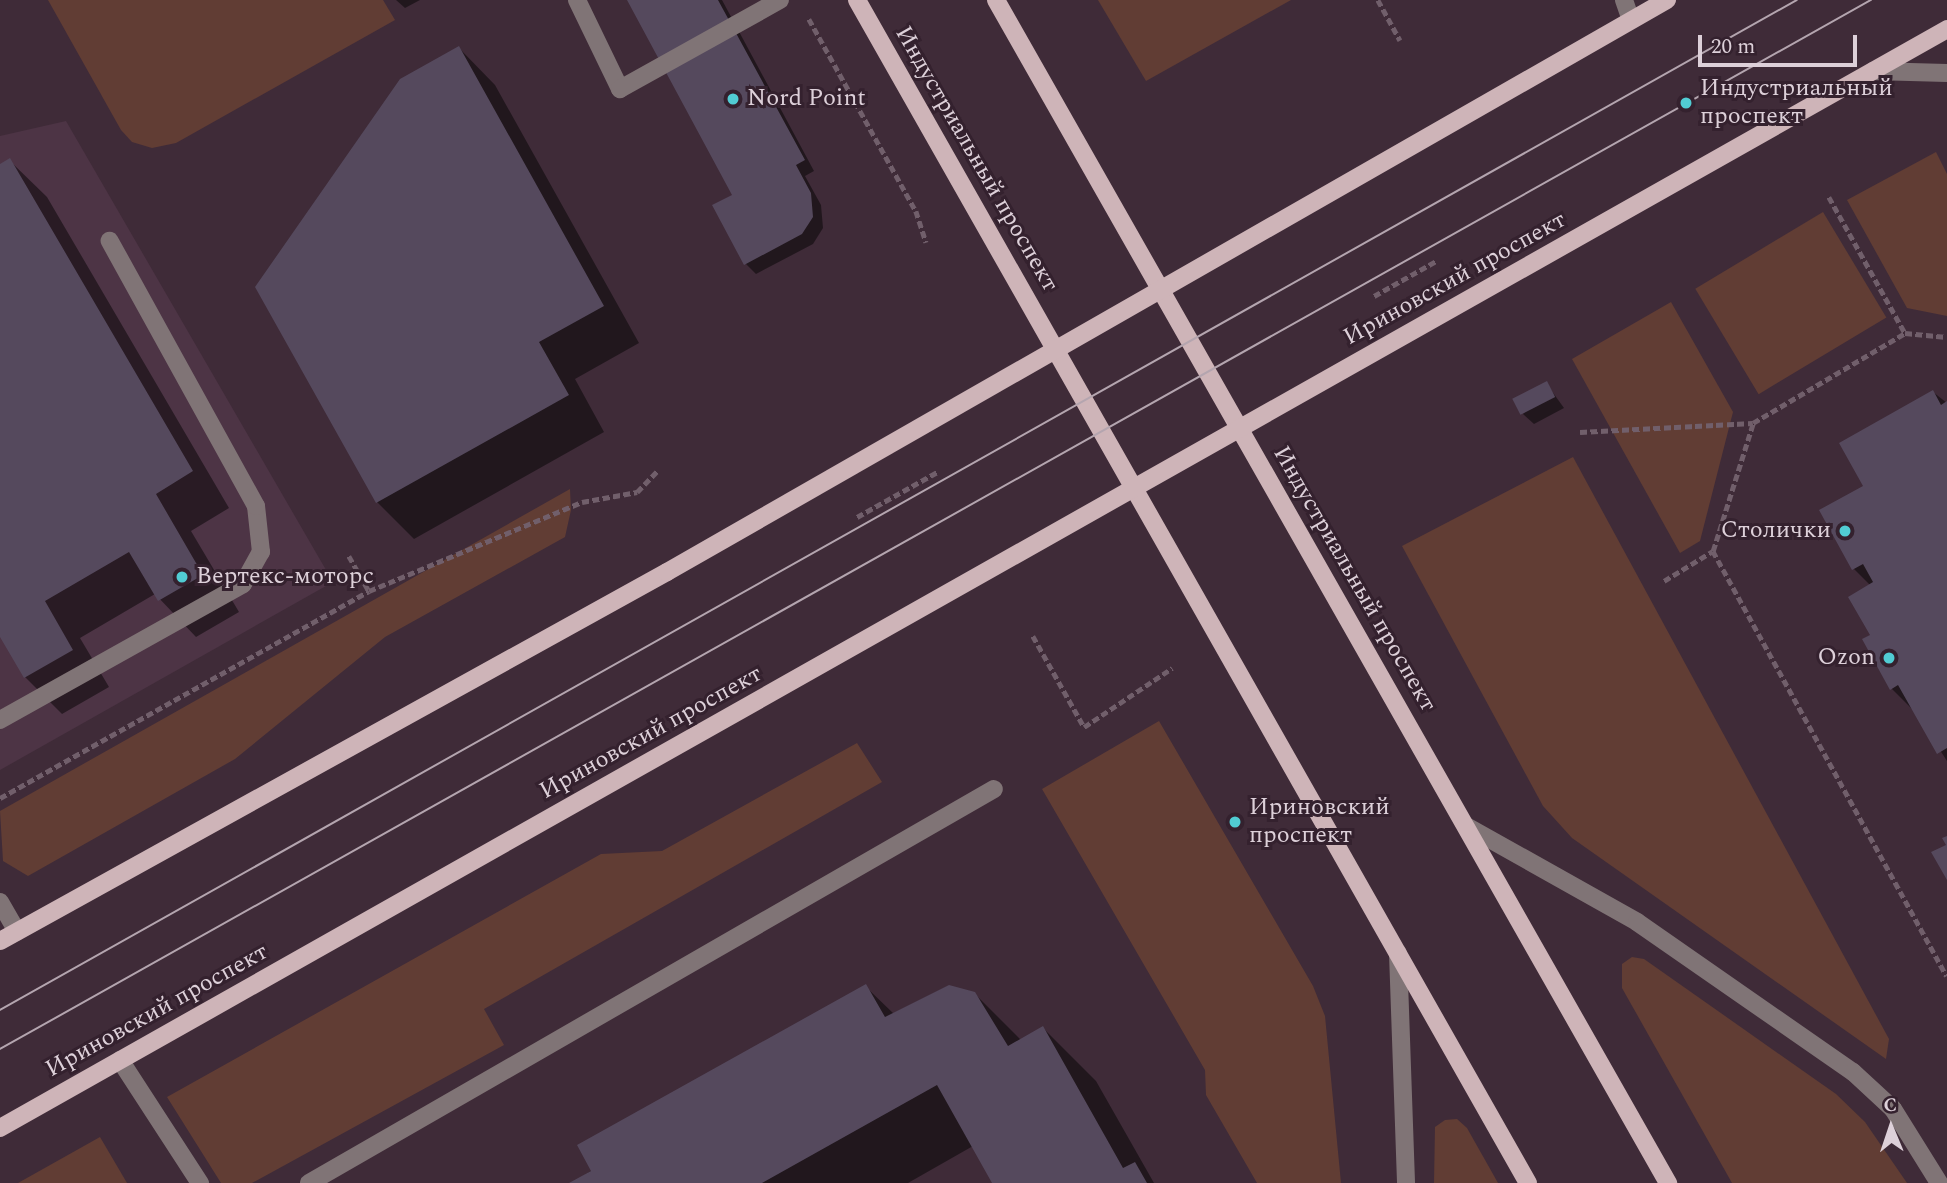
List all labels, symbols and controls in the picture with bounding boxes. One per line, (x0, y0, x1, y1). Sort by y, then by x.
street label: Индустриальный проспект (888, 21, 1064, 297)
scale bar (1702, 21, 1861, 65)
text: 20 m (1711, 31, 1755, 63)
place label: Индустриальный проспект (1700, 75, 1893, 131)
place label: Nord Point (747, 85, 866, 113)
marker: Nord Point (725, 91, 741, 107)
marker: Индустриальный проспект (1678, 95, 1694, 111)
street label: Ириновский проспект (1339, 206, 1571, 352)
street label: Индустриальный проспект (1266, 441, 1442, 717)
place label: Столички (1721, 517, 1831, 545)
marker: Столички (1837, 523, 1853, 539)
place label: Вертекс-моторс (196, 563, 374, 591)
marker: Вертекс-моторс (174, 569, 190, 585)
place label: Ozon (1817, 644, 1875, 672)
marker: Ozon (1881, 650, 1897, 666)
street label: Ириновский проспект (535, 660, 767, 806)
place label: Ириновский проспект (1249, 794, 1390, 850)
marker: Ириновский проспект (1227, 814, 1243, 830)
street label: Ириновский проспект (41, 938, 273, 1084)
text: С (1883, 1091, 1898, 1120)
north arrow (1856, 1092, 1926, 1162)

